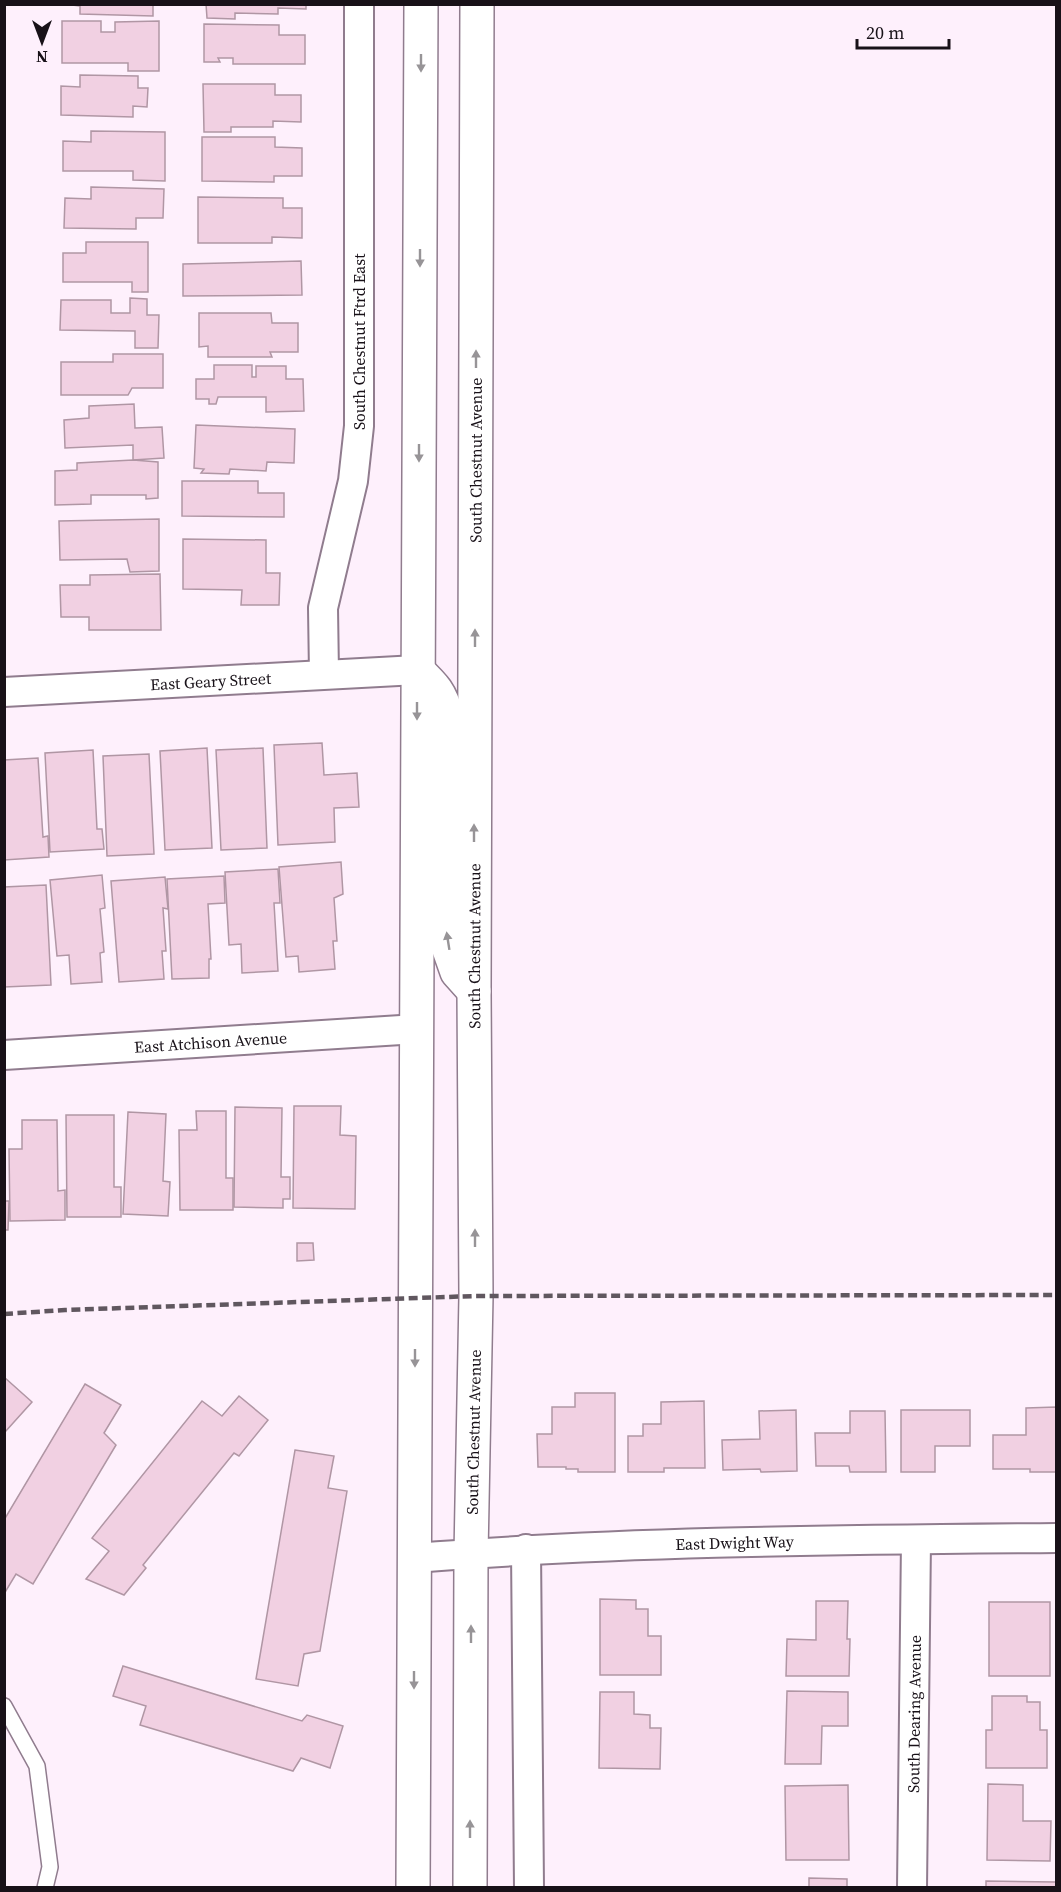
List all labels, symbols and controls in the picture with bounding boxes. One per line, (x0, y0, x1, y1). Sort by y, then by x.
north arrow (12, 12, 72, 72)
scale bar (857, 12, 948, 50)
text: 20 m (866, 20, 904, 45)
text: N (36, 46, 48, 68)
one-way arrow (416, 53, 426, 72)
one-way arrow (415, 248, 425, 267)
street label: South Chestnut Ftrd East (348, 253, 370, 430)
one-way arrow (471, 349, 481, 368)
street label: South Chestnut Avenue (464, 377, 487, 543)
one-way arrow (414, 443, 424, 462)
one-way arrow (470, 628, 480, 647)
street label: East Geary Street (150, 667, 273, 695)
one-way arrow (412, 701, 422, 720)
one-way arrow (470, 823, 479, 842)
street label: South Chestnut Avenue (463, 863, 485, 1029)
one-way arrow (443, 931, 452, 950)
street label: East Atchison Avenue (134, 1026, 288, 1058)
one-way arrow (470, 1228, 480, 1247)
one-way arrow (410, 1348, 420, 1367)
street label: South Chestnut Avenue (461, 1349, 486, 1515)
street label: East Dwight Way (675, 1530, 795, 1555)
one-way arrow (466, 1625, 476, 1644)
street label: South Dearing Avenue (902, 1635, 926, 1793)
one-way arrow (409, 1670, 419, 1689)
one-way arrow (465, 1820, 475, 1839)

